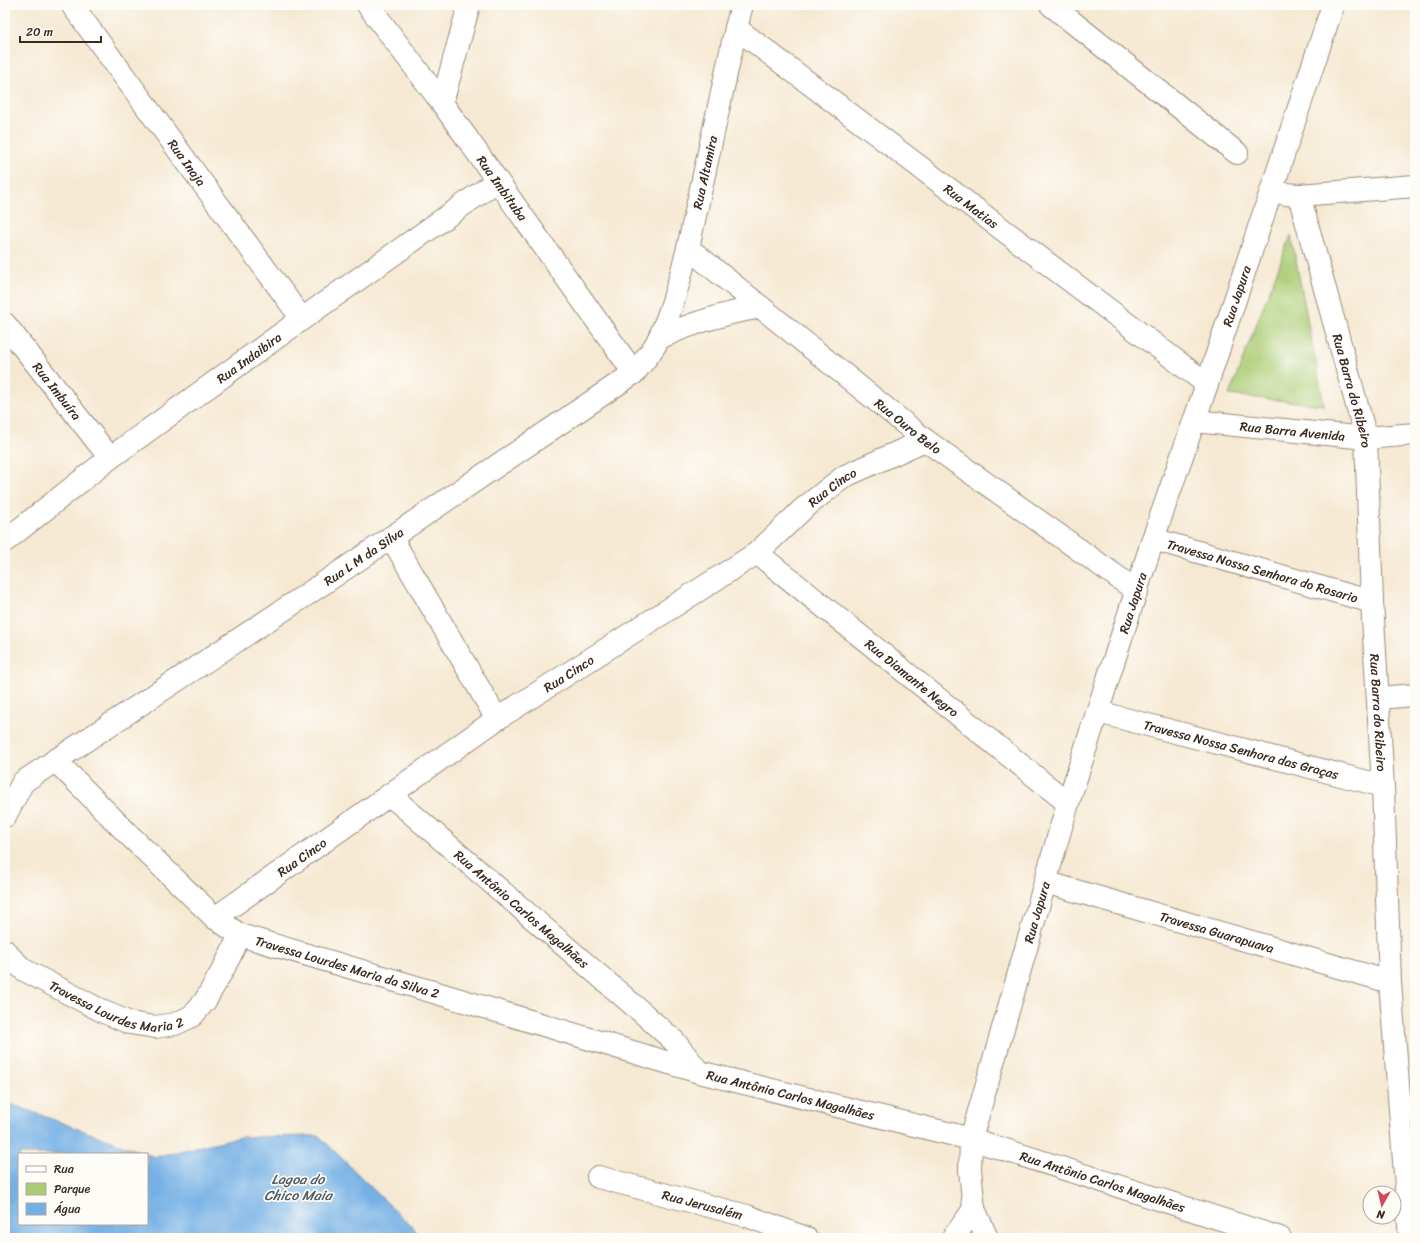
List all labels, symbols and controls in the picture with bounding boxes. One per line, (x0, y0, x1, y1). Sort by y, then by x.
scale bar (20, 18, 101, 44)
text: 20 m (26, 21, 53, 43)
street label: Rua Altamira (686, 133, 724, 211)
street label: Rua Inaja (162, 134, 212, 192)
street label: Rua Imbituba (470, 150, 534, 226)
street label: Rua Matias (938, 178, 1004, 235)
street label: Rua Japura (1216, 262, 1258, 330)
street label: Rua Indaibira (211, 326, 287, 390)
street label: Rua Barra do Ribeiro (1326, 331, 1377, 449)
street label: Rua Imbuíra (27, 357, 88, 426)
street label: Rua Ouro Belo (869, 392, 947, 461)
street label: Rua Barra Avenida (1239, 415, 1347, 448)
street label: Rua Cinco (803, 461, 861, 513)
street label: Rua L M da Silva (319, 521, 409, 592)
street label: Travessa Nossa Senhora do Rosario (1164, 533, 1361, 610)
street label: Rua Japura (1112, 569, 1154, 637)
street label: Rua Diamante Negro (860, 633, 964, 723)
street label: Rua Cinco (539, 649, 599, 699)
street label: Rua Barra do Ribeiro (1363, 653, 1393, 773)
street label: Travessa Nossa Senhora das Graças (1141, 713, 1342, 786)
street label: Rua Cinco (272, 831, 332, 883)
street label: Rua Antônio Carlos Magalhães (449, 844, 595, 975)
street label: Rua Japura (1017, 878, 1057, 946)
street label: Travessa Guarapuava (1157, 905, 1277, 960)
street label: Travessa Lourdes Maria da Silva 2 (252, 929, 443, 1005)
street label: Travessa Lourdes Maria 2 (45, 974, 188, 1039)
street label: Rua Antônio Carlos Magalhães (704, 1063, 878, 1127)
street label: Rua Antônio Carlos Magalhães (1017, 1144, 1189, 1219)
legend (18, 1153, 148, 1225)
text: Rua (54, 1158, 75, 1180)
water label: Lagoa do Chico Maia (264, 1167, 334, 1208)
text: Parque (54, 1178, 91, 1200)
street label: Rua Jerusalém (660, 1183, 745, 1226)
north arrow (1362, 1185, 1402, 1225)
text: Água (53, 1198, 81, 1220)
text: N (1375, 1204, 1387, 1224)

